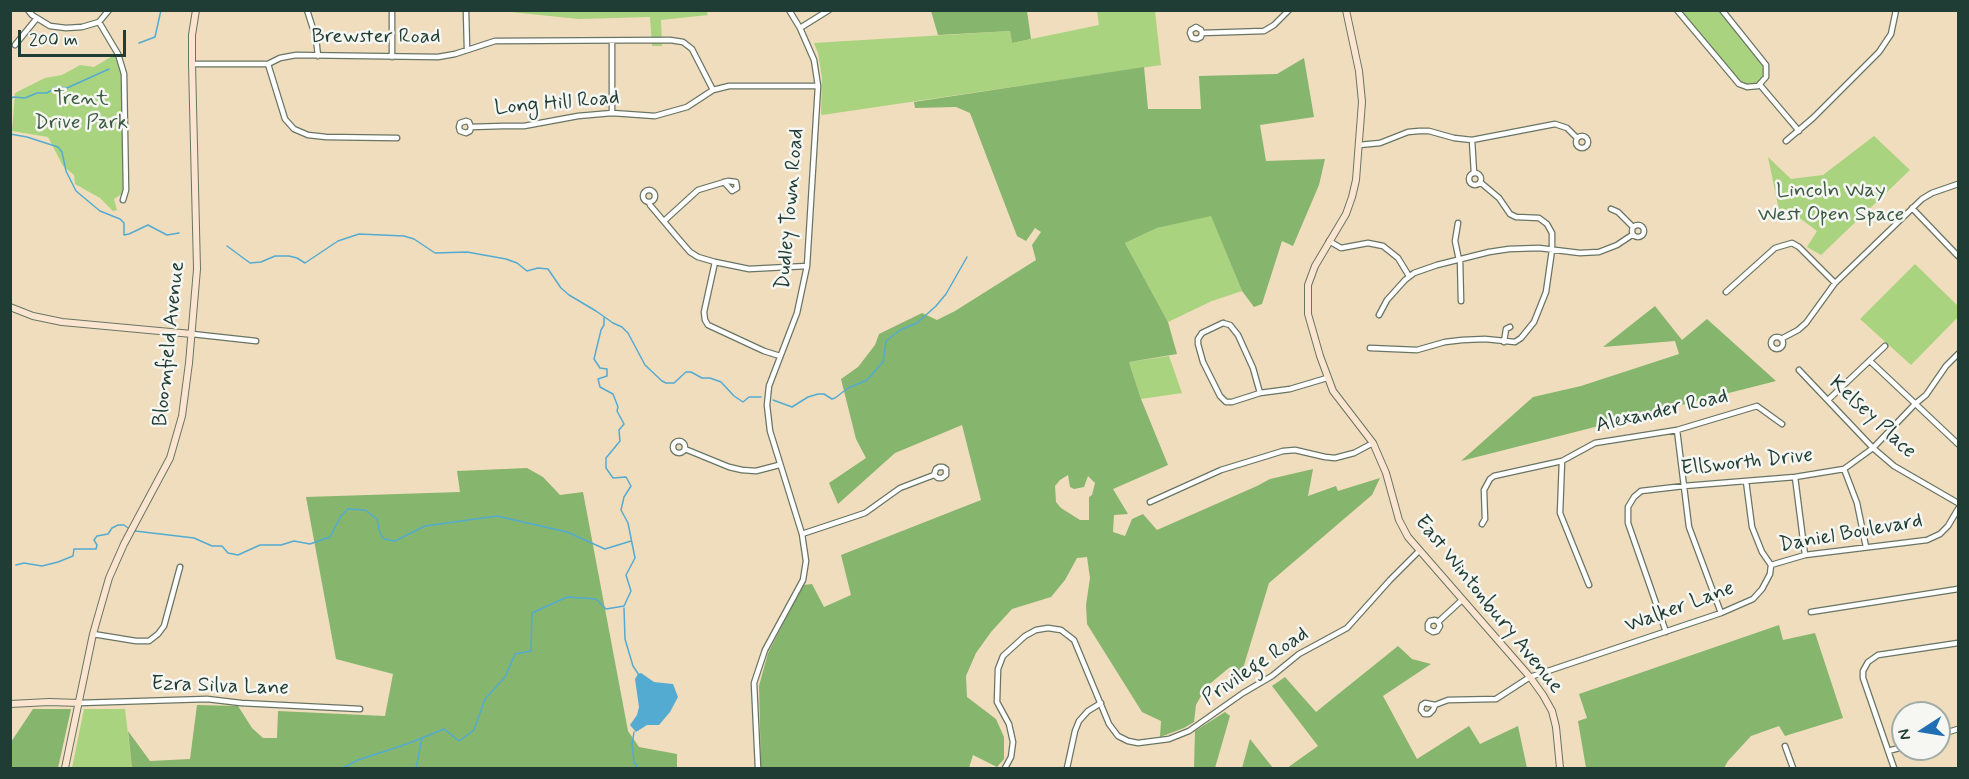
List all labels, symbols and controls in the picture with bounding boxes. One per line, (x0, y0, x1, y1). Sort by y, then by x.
scale bar (21, 18, 129, 56)
street label: Brewster Road (312, 25, 440, 51)
text: 200 m (29, 28, 78, 52)
street label: Long Hill Road (494, 86, 620, 122)
park label: Trent Drive Park (34, 87, 128, 137)
street label: Dudley Town Road (771, 128, 811, 290)
park label: Lincoln Way West Open Space (1758, 179, 1904, 229)
street label: Bloomfield Avenue (149, 260, 191, 428)
street label: Kelsey Place (1823, 371, 1921, 465)
street label: Alexander Road (1593, 385, 1731, 439)
street label: Ellsworth Drive (1680, 444, 1814, 482)
street label: Daniel Boulevard (1777, 509, 1925, 559)
street label: East Wintonbury Avenue (1408, 511, 1568, 699)
street label: Walker Lane (1622, 577, 1738, 639)
street label: Privilege Road (1198, 622, 1314, 712)
street label: Ezra Silva Lane (151, 672, 289, 702)
north arrow (1891, 701, 1951, 761)
text: N (1893, 727, 1916, 742)

